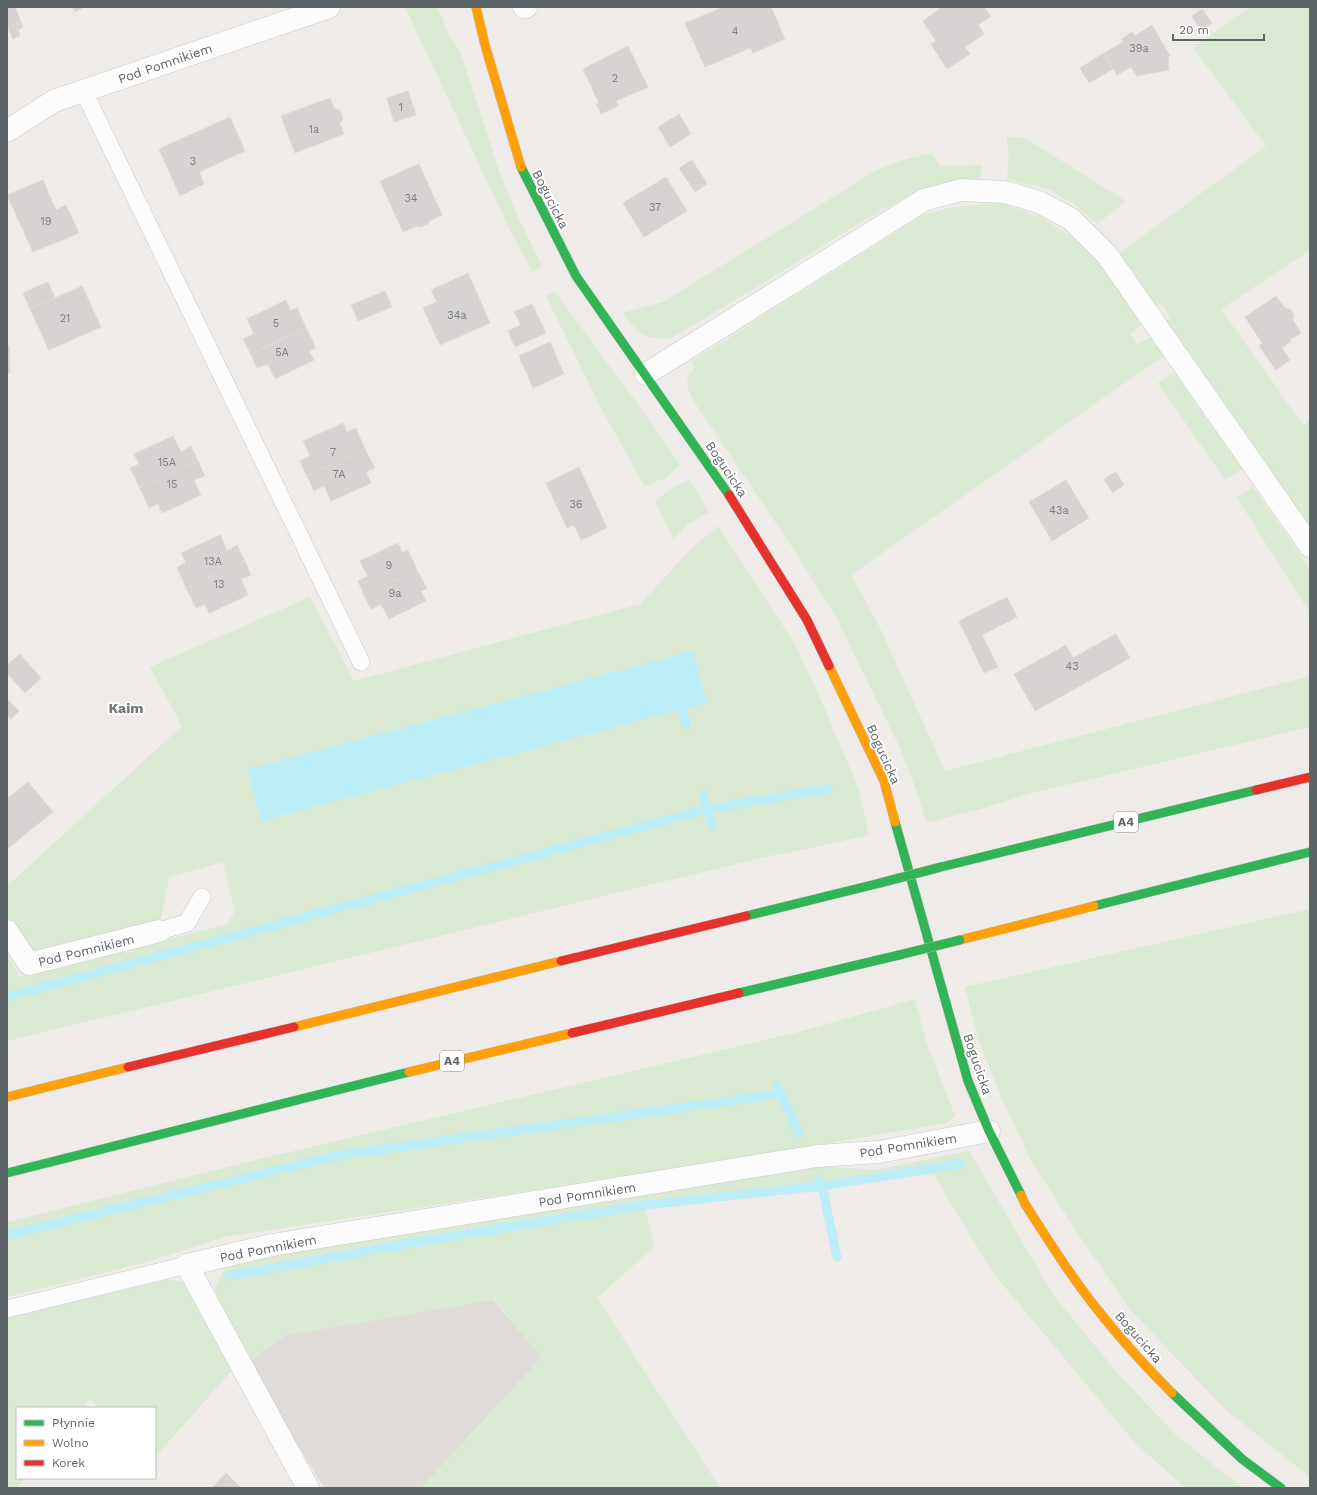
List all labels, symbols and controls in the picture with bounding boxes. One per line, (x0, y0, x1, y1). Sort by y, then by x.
scale bar (1173, 16, 1264, 42)
text: 20 m (1179, 23, 1209, 37)
house number: 4 (732, 25, 739, 38)
street label: Pod Pomnikiem (116, 40, 214, 87)
house number: 39a (1129, 42, 1149, 55)
house number: 2 (612, 72, 618, 85)
house number: 1 (399, 101, 403, 114)
house number: 1a (309, 123, 319, 136)
house number: 3 (190, 155, 196, 168)
street label: Bogucicka (529, 167, 572, 232)
house number: 34 (404, 192, 418, 205)
house number: 37 (649, 201, 661, 214)
house number: 19 (40, 215, 52, 228)
house number: 34a (447, 309, 467, 322)
house number: 21 (60, 312, 70, 325)
house number: 5 (273, 317, 279, 330)
house number: 5A (275, 346, 289, 359)
street label: Bogucicka (703, 439, 751, 500)
house number: 7 (330, 446, 336, 459)
house number: 15A (158, 456, 176, 469)
house number: 7A (333, 468, 345, 481)
house number: 15 (167, 478, 177, 491)
house number: 36 (569, 498, 583, 511)
house number: 43a (1049, 504, 1069, 517)
house number: 13A (204, 555, 222, 568)
house number: 9 (386, 559, 393, 572)
house number: 13 (214, 578, 224, 591)
house number: 9a (388, 587, 402, 600)
house number: 43 (1065, 660, 1079, 673)
district label: Kaim (109, 700, 143, 716)
street label: Bogucicka (864, 722, 904, 787)
road number: A4 (1114, 812, 1138, 832)
street label: Pod Pomnikiem (37, 931, 136, 970)
street label: Bogucicka (960, 1032, 995, 1097)
road number: A4 (440, 1051, 464, 1071)
street label: Pod Pomnikiem (858, 1130, 958, 1161)
street label: Pod Pomnikiem (537, 1179, 637, 1210)
street label: Pod Pomnikiem (218, 1232, 318, 1265)
street label: Bogucicka (1112, 1308, 1166, 1367)
legend (16, 1407, 156, 1479)
text: Płynnie (52, 1416, 95, 1430)
text: Wolno (52, 1436, 89, 1450)
text: Korek (52, 1456, 85, 1470)

